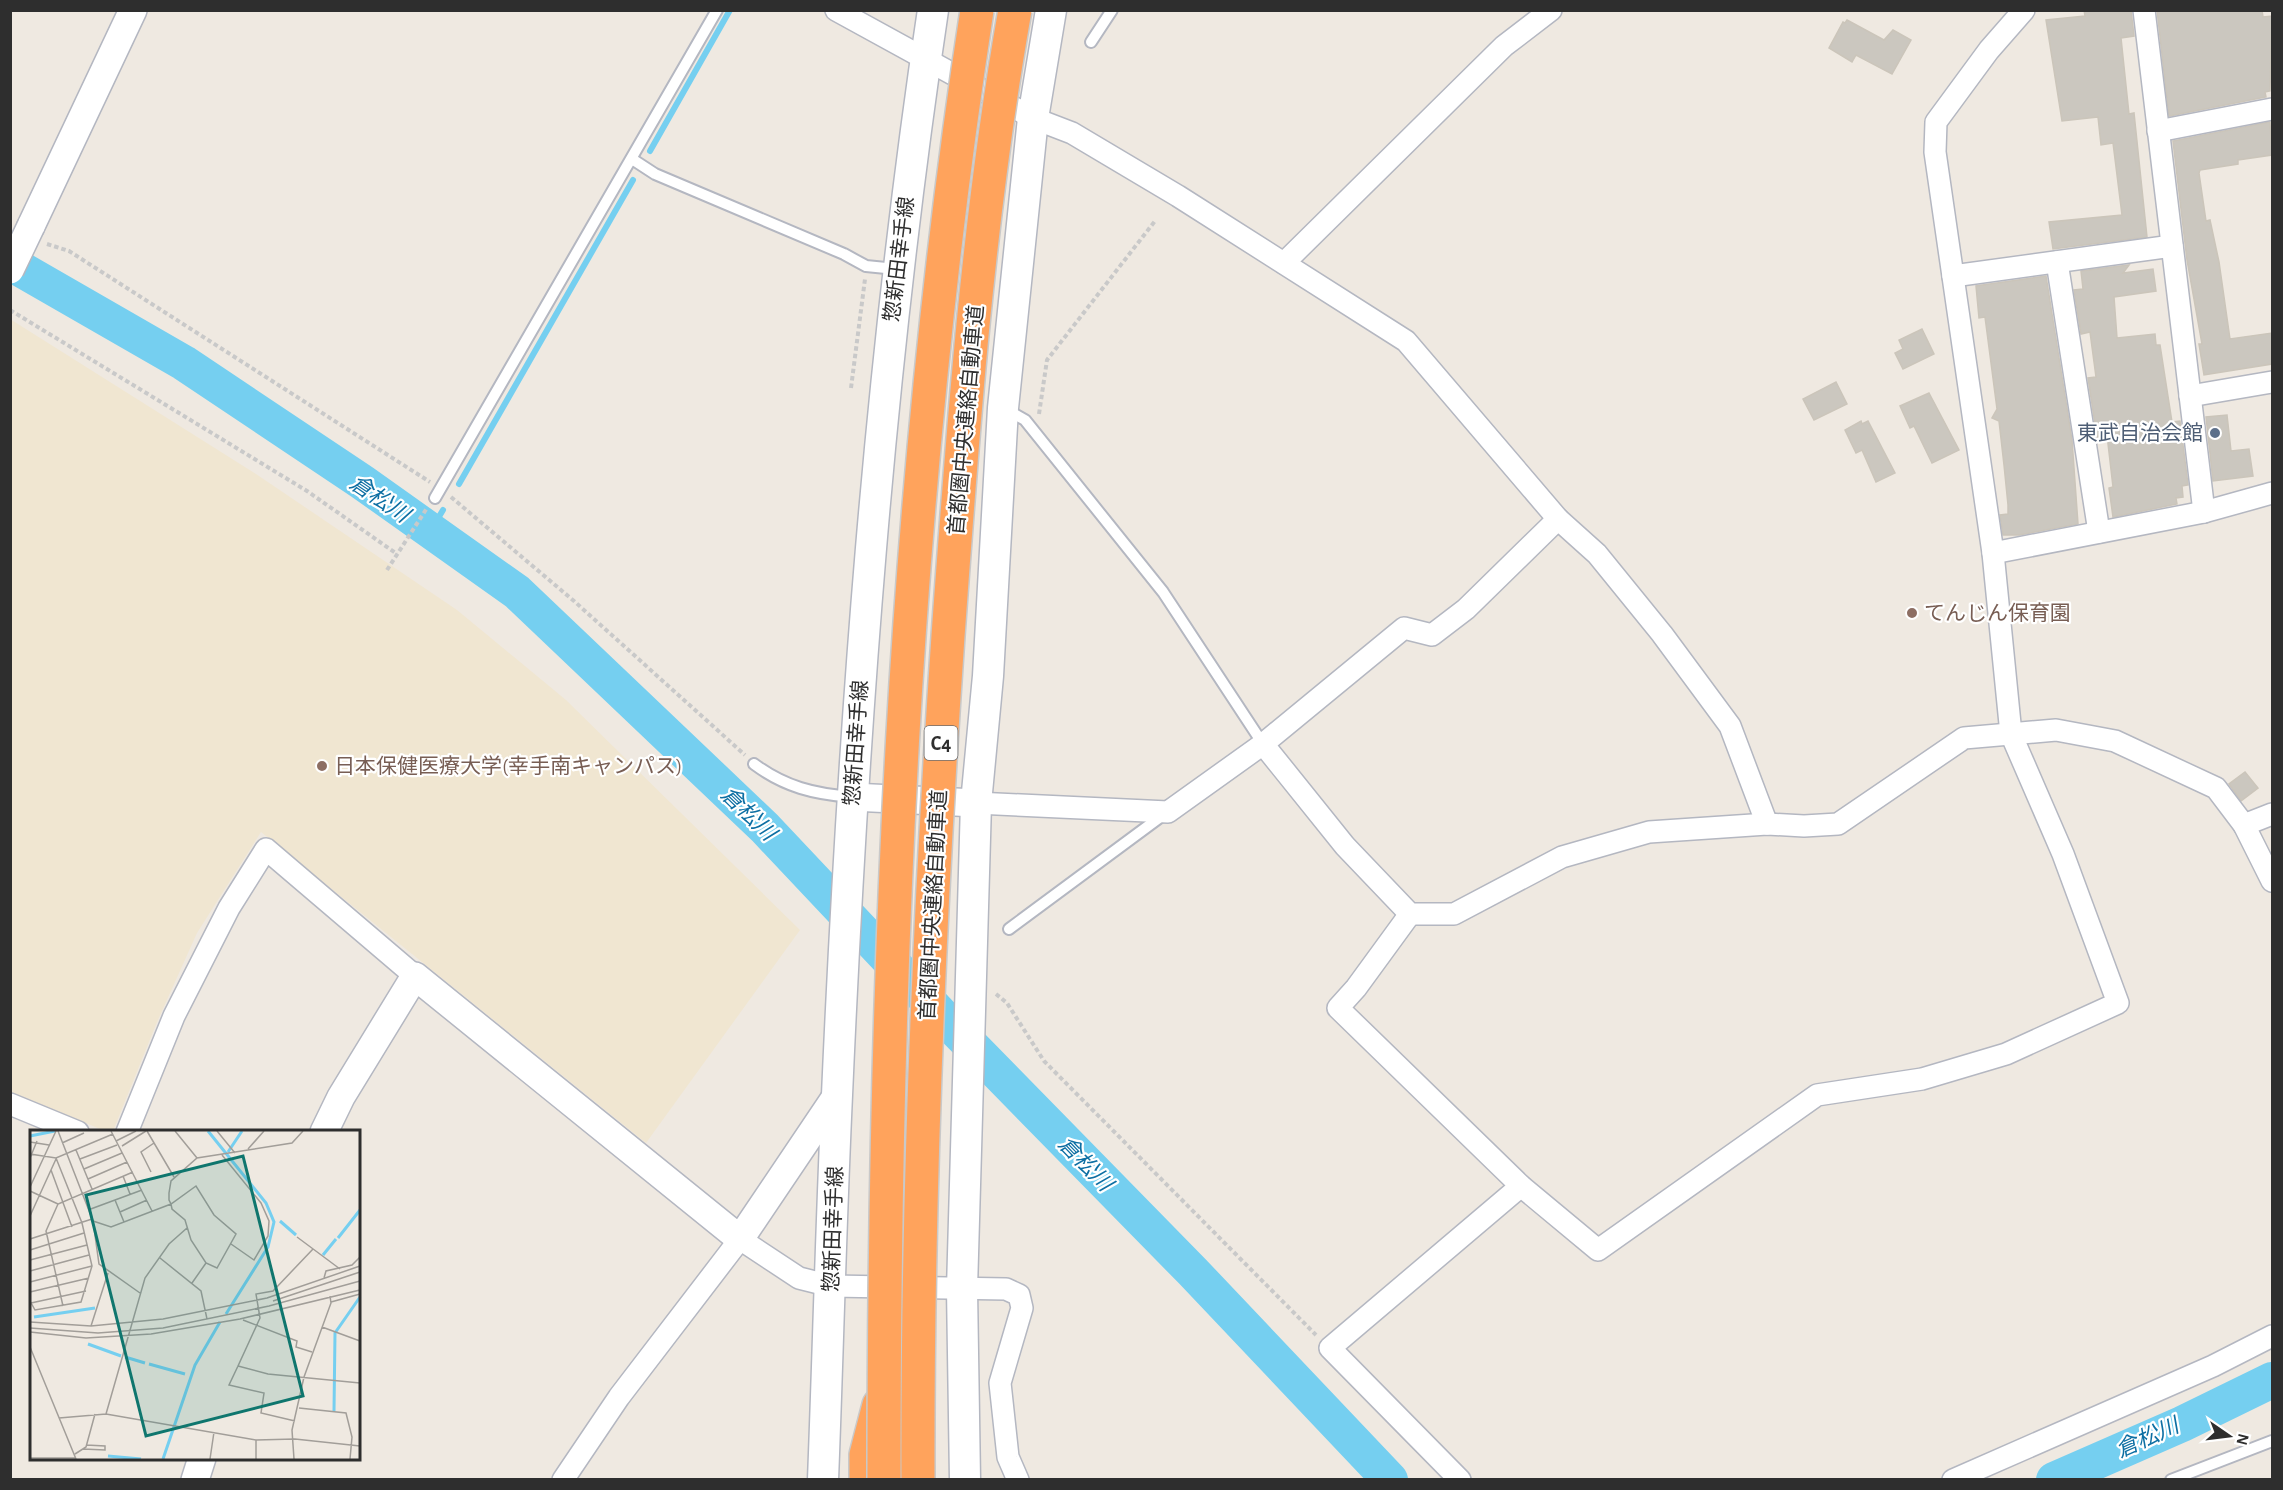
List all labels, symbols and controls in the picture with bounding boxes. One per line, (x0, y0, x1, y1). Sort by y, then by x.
street label: 惣新田幸手線 (880, 195, 918, 323)
street label: 首都圏中央連絡自動車道 (945, 304, 987, 536)
place label: 東武自治会館 (2077, 422, 2203, 444)
marker: 東武自治会館 (2208, 426, 2222, 440)
water label: 倉松川 (346, 470, 415, 528)
place label: てんじん保育園 (1924, 602, 2071, 624)
marker: てんじん保育園 (1905, 606, 1919, 620)
street label: 惣新田幸手線 (841, 679, 871, 807)
road number: C4 (924, 726, 958, 760)
place label: 日本保健医療大学(幸手南キャンパス) (334, 755, 682, 777)
marker: 日本保健医療大学(幸手南キャンパス) (315, 759, 329, 773)
water label: 倉松川 (717, 782, 782, 846)
street label: 首都圏中央連絡自動車道 (916, 789, 950, 1021)
inset map (30, 1130, 360, 1460)
water label: 倉松川 (1054, 1132, 1118, 1197)
street label: 惣新田幸手線 (820, 1166, 846, 1292)
north arrow (2199, 1406, 2259, 1466)
water label: 倉松川 (2112, 1413, 2184, 1461)
text: N (2233, 1432, 2252, 1447)

